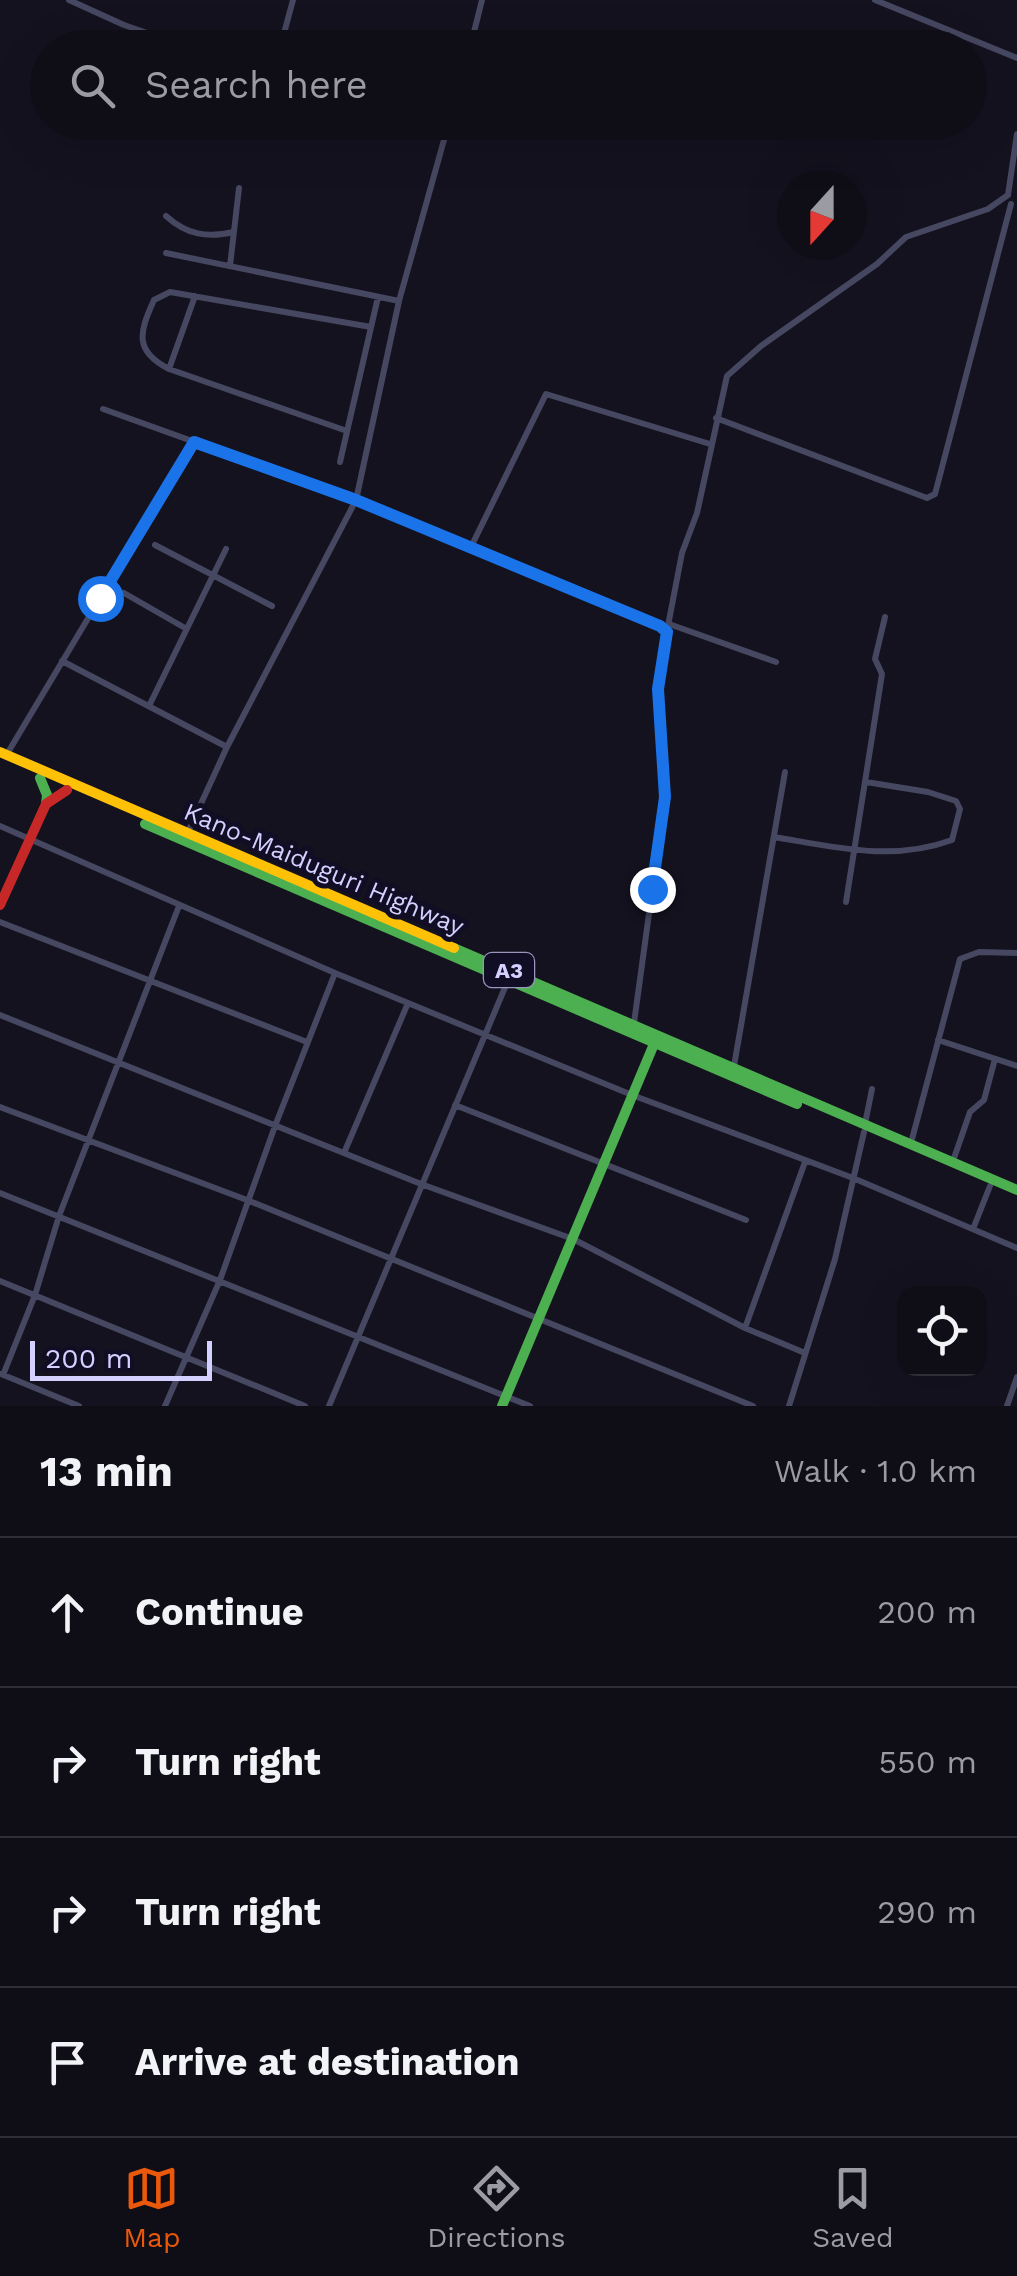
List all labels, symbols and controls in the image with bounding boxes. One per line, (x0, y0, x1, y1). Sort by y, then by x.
search box (30, 30, 987, 140)
icon: search (65, 58, 120, 113)
text: Search here (145, 63, 368, 107)
north arrow (777, 170, 867, 260)
route start (78, 576, 124, 622)
street label: Kano-Maiduguri Highway (180, 797, 468, 941)
route end (630, 867, 676, 913)
road number: A3 (484, 953, 534, 987)
map controls (897, 1286, 987, 1376)
button: locate (897, 1286, 987, 1376)
scale bar (30, 1336, 212, 1380)
text: 200 m (45, 1342, 132, 1375)
text: 13 min (40, 1447, 173, 1496)
text: Walk · 1.0 km (774, 1452, 977, 1490)
icon: ahead (40, 1585, 95, 1640)
text: Continue (135, 1590, 304, 1634)
text: 200 m (877, 1593, 977, 1631)
icon: right (40, 1735, 95, 1790)
text: Turn right (135, 1740, 321, 1784)
text: 550 m (878, 1743, 977, 1781)
icon: right (40, 1885, 95, 1940)
text: Turn right (135, 1890, 321, 1934)
text: 290 m (877, 1893, 977, 1931)
icon: arrive (40, 2035, 95, 2090)
text: Arrive at destination (135, 2040, 520, 2084)
tab: Map (123, 2161, 181, 2254)
tab: Directions (427, 2161, 566, 2254)
tab: Saved (812, 2161, 894, 2254)

